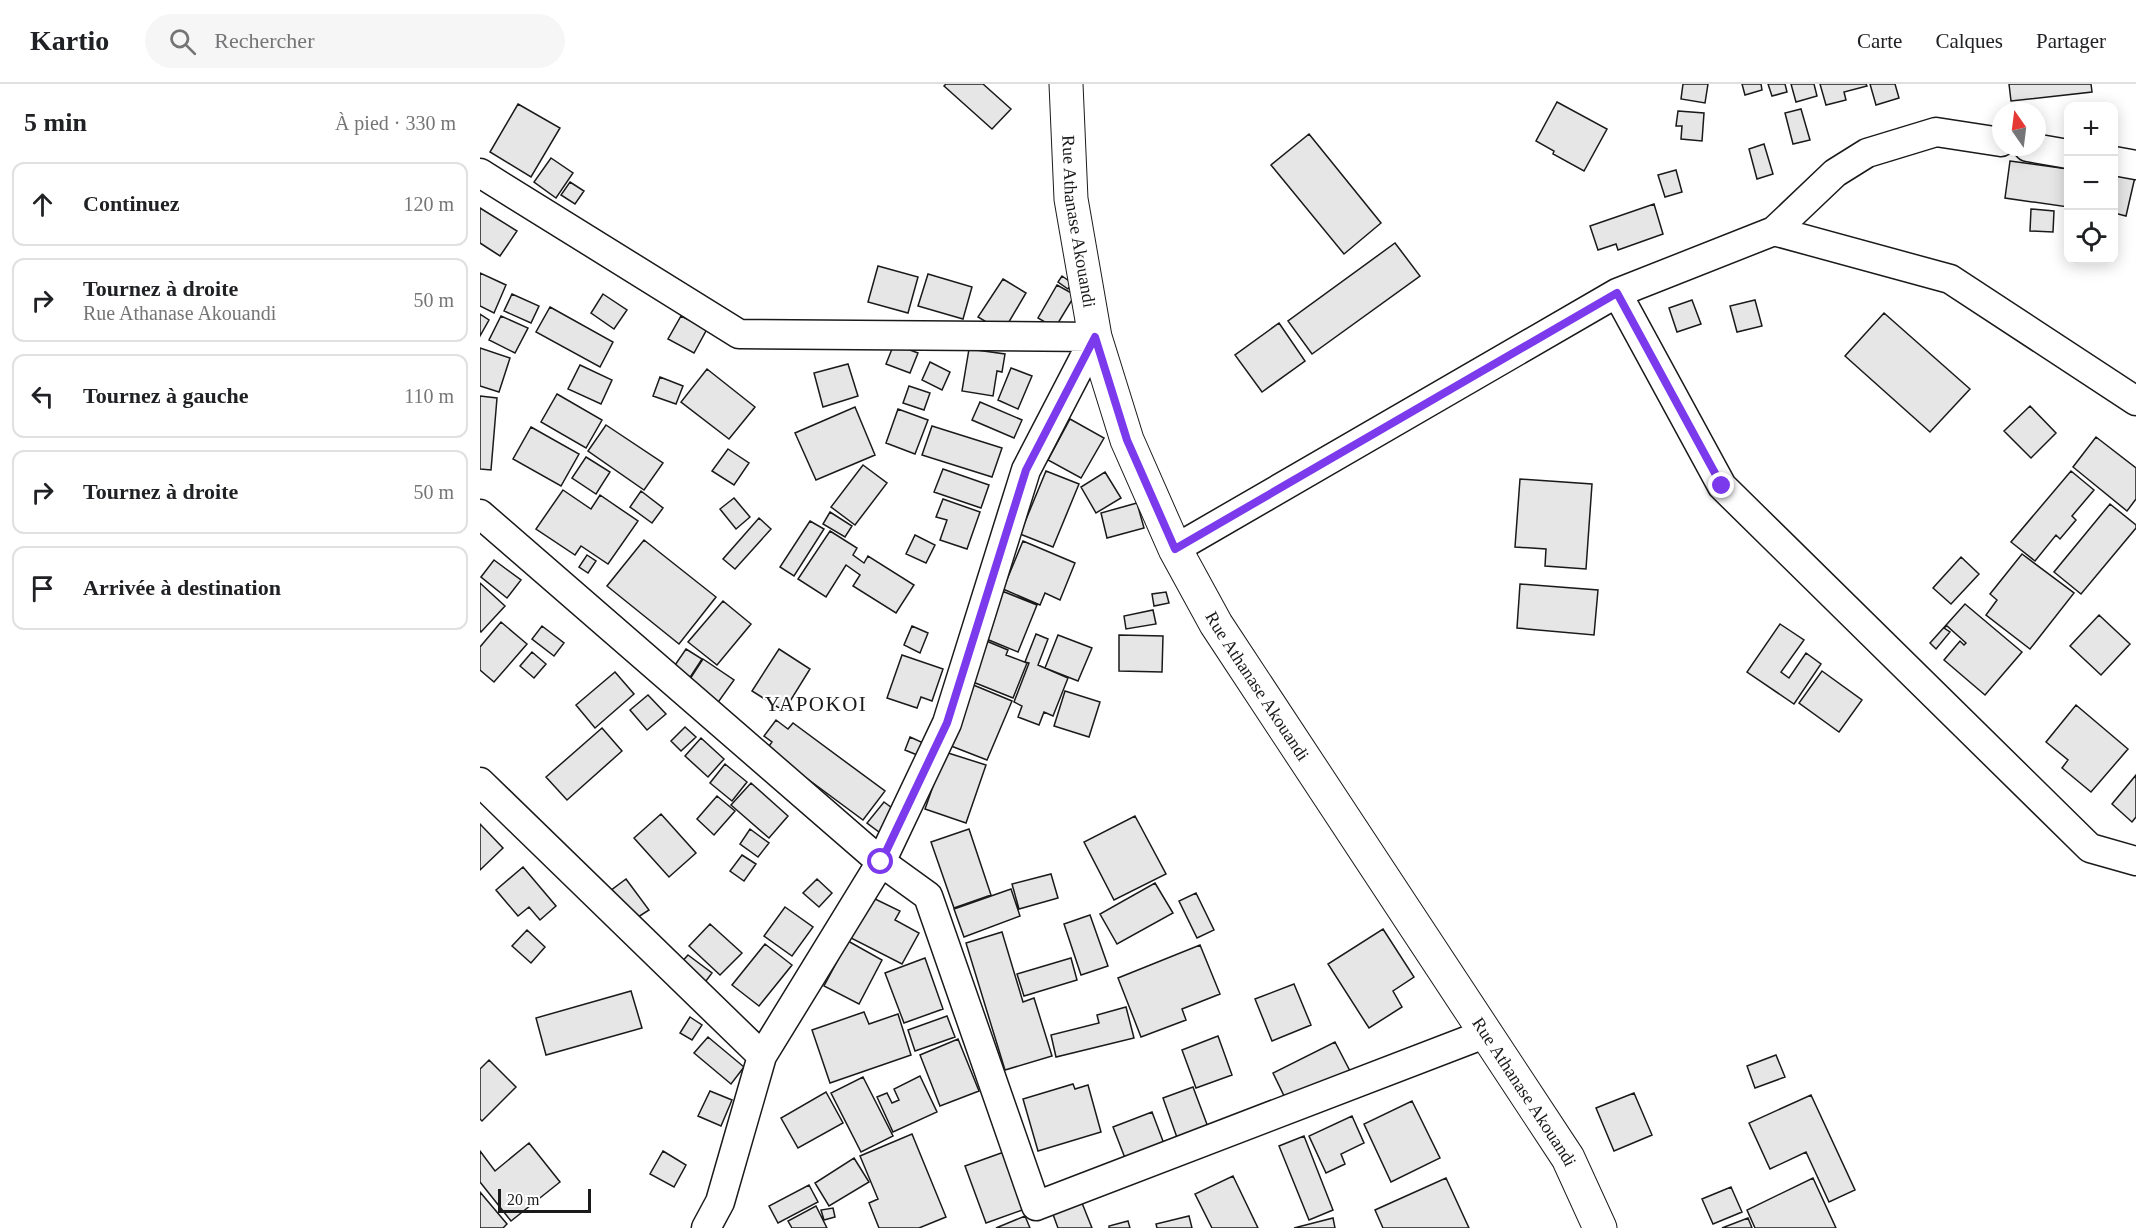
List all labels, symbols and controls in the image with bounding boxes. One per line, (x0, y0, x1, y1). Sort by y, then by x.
search box (145, 14, 565, 68)
text: Kartio (30, 25, 109, 56)
icon: search (166, 25, 199, 58)
text: Rechercher (214, 28, 314, 53)
text: Carte (1857, 29, 1902, 53)
text: Calques (1935, 29, 2003, 53)
text: Partager (2036, 29, 2106, 53)
north arrow (1992, 102, 2046, 156)
map controls (2064, 102, 2118, 264)
button: + (2064, 102, 2118, 156)
text: 5 min (24, 108, 87, 137)
text: À pied · 330 m (335, 112, 456, 134)
street label: Rue Athanase Akouandi (1058, 134, 1100, 309)
button: − (2064, 156, 2118, 210)
icon: ahead (26, 188, 59, 221)
text: Continuez (83, 191, 180, 216)
text: 120 m (403, 193, 454, 215)
button: locate (2064, 210, 2118, 264)
text: Tournez à droite (83, 276, 238, 301)
icon: right (26, 284, 59, 317)
text: 50 m (413, 289, 454, 311)
text: Rue Athanase Akouandi (83, 302, 276, 324)
icon: left (26, 380, 59, 413)
text: Tournez à gauche (83, 383, 248, 408)
text: 110 m (404, 385, 454, 407)
route end (1708, 472, 1734, 498)
icon: right (26, 476, 59, 509)
text: Tournez à droite (83, 479, 238, 504)
text: 50 m (413, 481, 454, 503)
icon: arrive (26, 572, 59, 605)
text: Arrivée à destination (83, 575, 281, 600)
street label: Rue Athanase Akouandi (1201, 608, 1313, 764)
district label: YAPOKOI (765, 692, 867, 716)
route start (867, 848, 893, 874)
street label: Rue Athanase Akouandi (1468, 1014, 1580, 1169)
scale bar (498, 1186, 591, 1214)
text: 20 m (507, 1191, 539, 1208)

